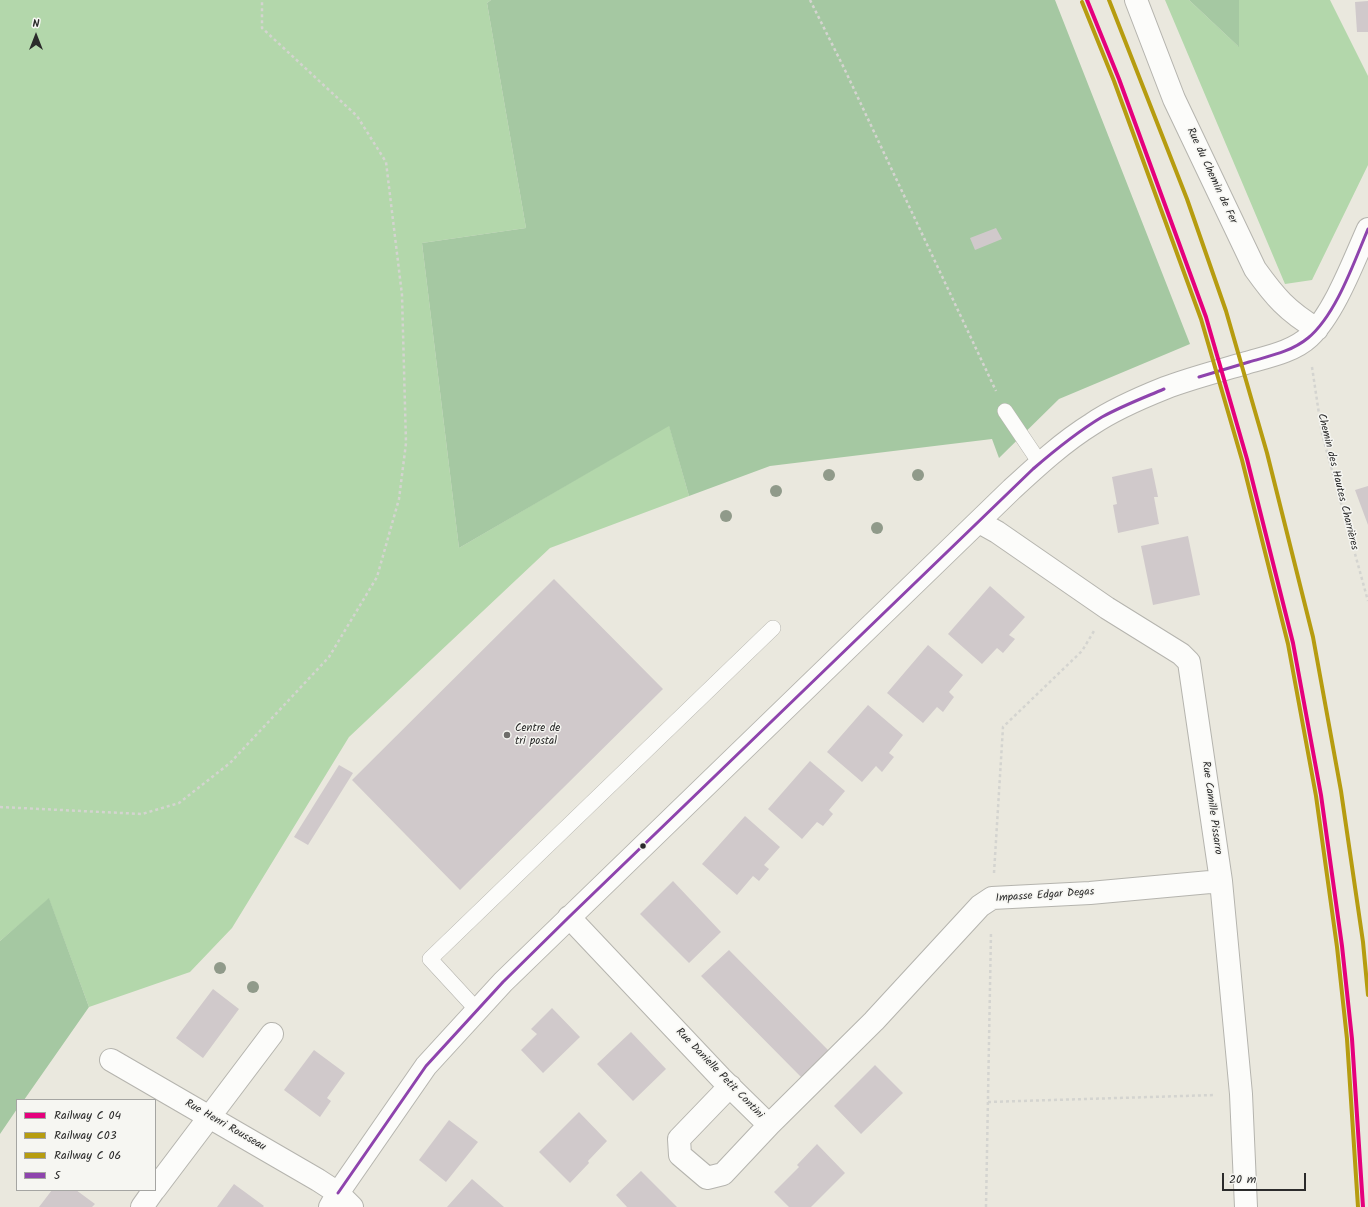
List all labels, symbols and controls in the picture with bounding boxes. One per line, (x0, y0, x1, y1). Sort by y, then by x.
text: N (33, 15, 39, 33)
north arrow (16, 16, 56, 56)
street label: Rue du Chemin de Fer (1183, 126, 1239, 226)
street label: Chemin des Hautes Charrières (1314, 412, 1360, 552)
place label: Centre de tri postal (515, 722, 560, 748)
marker: Centre de tri postal (502, 730, 512, 740)
street label: Rue Camille Pissarro (1198, 760, 1224, 856)
unlabelled marker (638, 841, 648, 851)
street label: Impasse Edgar Degas (995, 886, 1095, 906)
street label: Rue Danielle Petit Contini (672, 1026, 766, 1122)
street label: Rue Henri Rousseau (182, 1097, 268, 1155)
legend (16, 1099, 156, 1191)
text: Railway C 04 (54, 1106, 121, 1125)
text: Railway C03 (54, 1126, 117, 1145)
text: Railway C 06 (54, 1146, 121, 1165)
scale bar (1224, 1165, 1308, 1191)
text: 5 (54, 1166, 60, 1185)
text: 20 m (1229, 1170, 1256, 1189)

